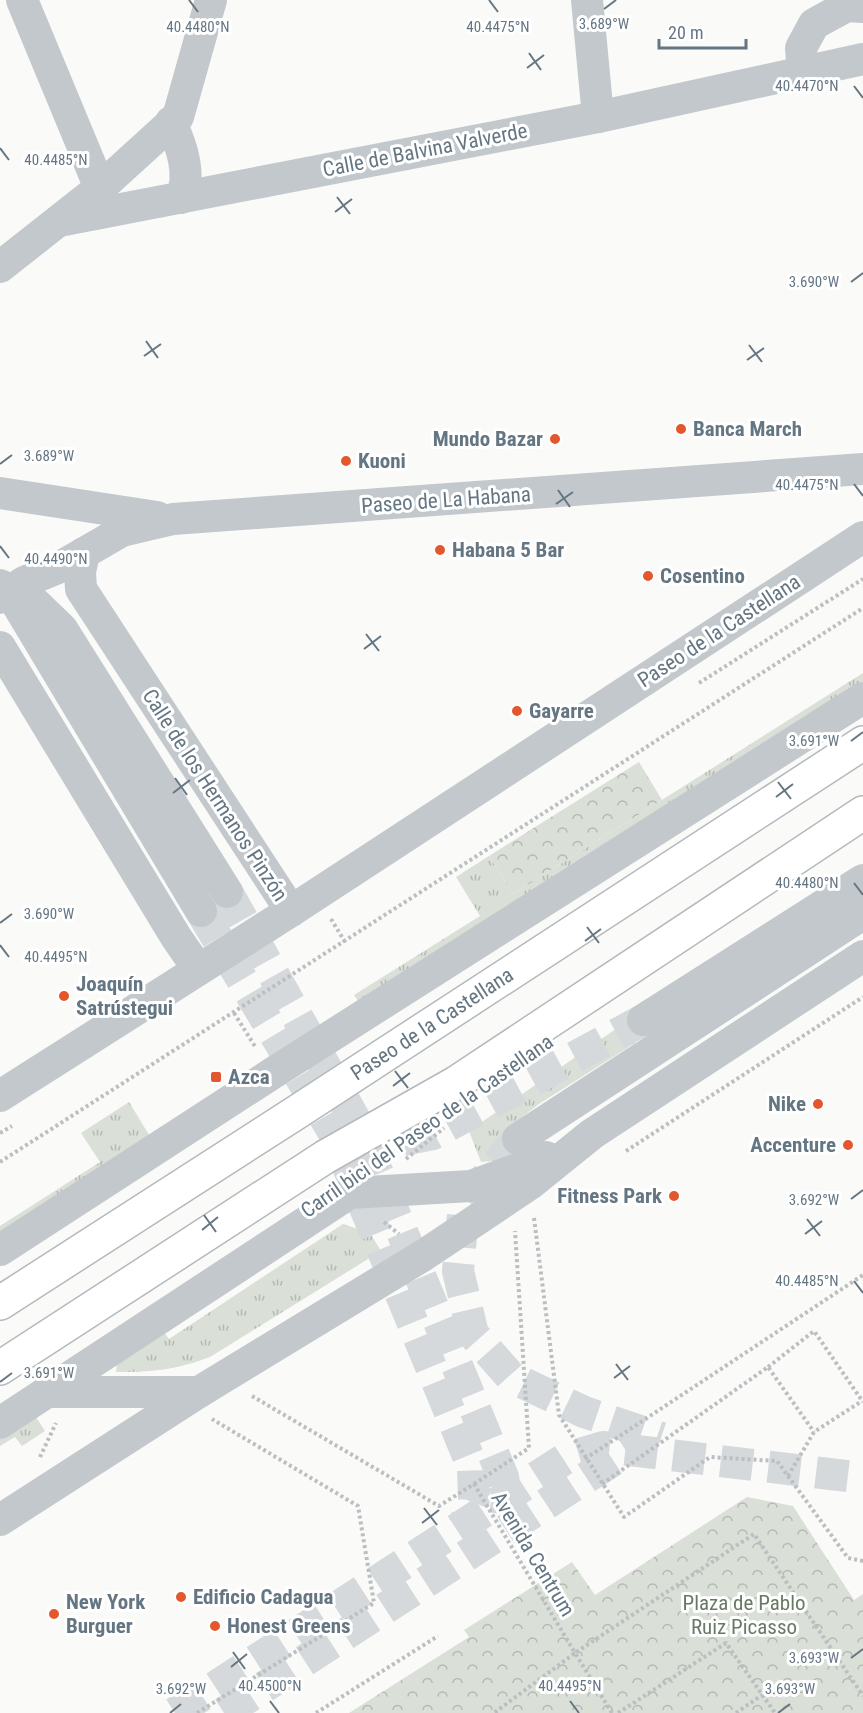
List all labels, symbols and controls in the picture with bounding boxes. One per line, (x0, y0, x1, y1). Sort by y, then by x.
scale bar (659, 12, 746, 50)
text: 3.689°W (579, 15, 630, 33)
text: 40.4480°N (166, 18, 230, 36)
text: 40.4475°N (466, 18, 530, 36)
text: 20 m (668, 22, 703, 43)
text: 40.4470°N (775, 77, 839, 95)
street label: Calle de Balvina Valverde (321, 118, 529, 182)
text: 40.4485°N (24, 151, 88, 169)
text: 3.690°W (789, 273, 840, 291)
place label: Banca March (693, 417, 802, 441)
marker: Banca March (674, 422, 688, 436)
place label: Mundo Bazar (433, 427, 543, 451)
marker: Mundo Bazar (548, 432, 562, 446)
text: 3.689°W (24, 447, 75, 465)
place label: Kuoni (358, 449, 406, 473)
marker: Kuoni (339, 454, 353, 468)
text: 40.4475°N (775, 476, 839, 494)
street label: Paseo de La Habana (360, 482, 532, 518)
place label: Habana 5 Bar (452, 538, 564, 562)
marker: Habana 5 Bar (433, 543, 447, 557)
text: 40.4490°N (24, 550, 88, 568)
place label: Cosentino (660, 564, 745, 588)
marker: Cosentino (641, 569, 655, 583)
street label: Paseo de la Castellana (633, 570, 805, 692)
street label: Calle de los Hermanos Pinzón (137, 685, 293, 905)
place label: Gayarre (529, 699, 594, 723)
marker: Gayarre (510, 704, 524, 718)
text: 3.691°W (789, 732, 840, 750)
text: 40.4480°N (775, 874, 839, 892)
text: 3.690°W (24, 905, 75, 923)
text: 40.4495°N (24, 948, 88, 966)
street label: Paseo de la Castellana (346, 963, 518, 1085)
place label: Joaquín Satrústegui (76, 972, 173, 1020)
marker: Joaquín Satrústegui (57, 989, 71, 1003)
street label: Carril bici del Paseo de la Castellana (296, 1029, 558, 1223)
place label: Azca (228, 1065, 270, 1089)
marker: Azca (209, 1070, 223, 1084)
place label: Nike (768, 1092, 806, 1116)
marker: Nike (811, 1097, 825, 1111)
place label: Accenture (750, 1133, 836, 1157)
marker: Accenture (841, 1138, 855, 1152)
place label: Fitness Park (557, 1184, 663, 1208)
marker: Fitness Park (667, 1189, 681, 1203)
text: 3.692°W (789, 1191, 840, 1209)
text: 40.4485°N (775, 1272, 839, 1290)
text: 3.691°W (24, 1364, 75, 1382)
street label: Avenida Centrum (486, 1487, 580, 1621)
place label: Edificio Cadagua (193, 1585, 334, 1609)
place label: New York Burguer (66, 1590, 146, 1638)
marker: Edificio Cadagua (174, 1590, 188, 1604)
park label: Plaza de Pablo Ruiz Picasso (683, 1591, 806, 1639)
marker: New York Burguer (47, 1607, 61, 1621)
place label: Honest Greens (227, 1614, 351, 1638)
marker: Honest Greens (208, 1619, 222, 1633)
text: 3.693°W (789, 1649, 840, 1667)
text: 40.4500°N (238, 1677, 302, 1695)
text: 40.4495°N (538, 1677, 602, 1695)
text: 3.692°W (156, 1680, 207, 1698)
text: 3.693°W (765, 1680, 816, 1698)

